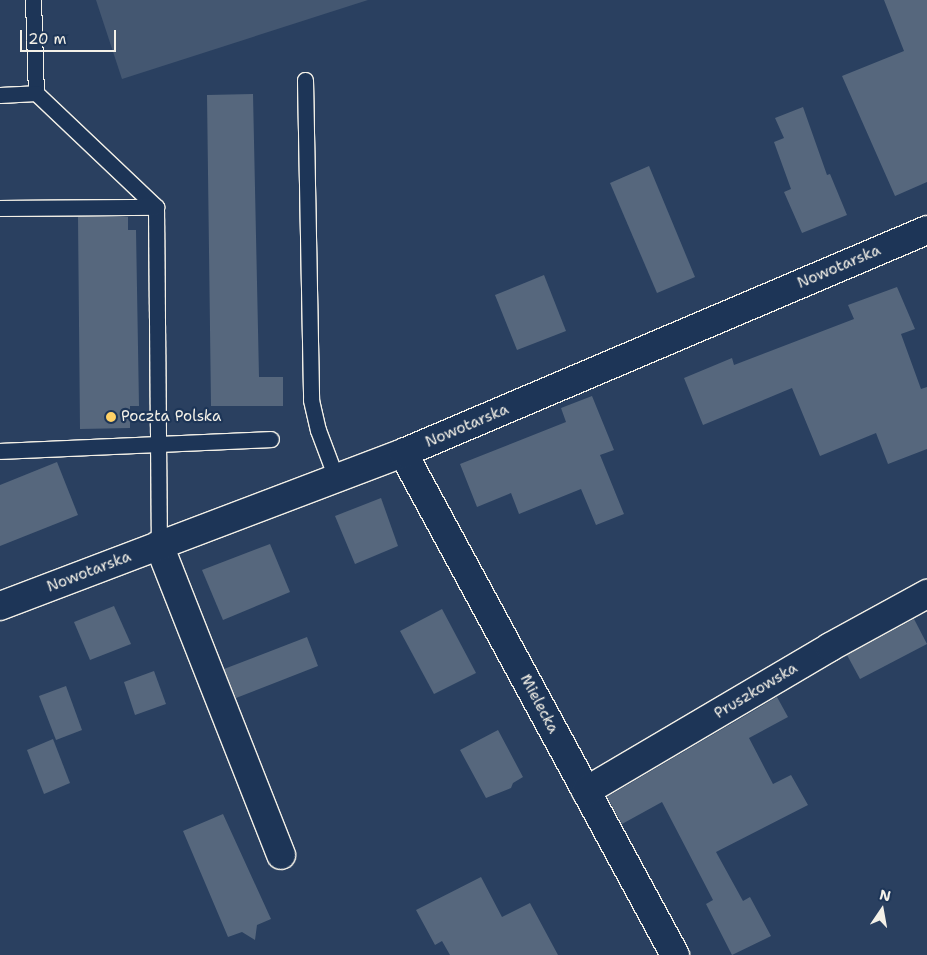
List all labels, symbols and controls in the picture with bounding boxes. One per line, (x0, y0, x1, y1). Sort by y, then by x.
scale bar (22, 20, 119, 52)
text: 20 m (28, 29, 67, 49)
street label: Nowotarska (795, 241, 883, 293)
street label: Nowotarska (423, 400, 511, 452)
place label: Poczta Polska (121, 408, 221, 426)
marker: Poczta Polska (105, 411, 117, 423)
street label: Nowotarska (44, 548, 134, 596)
street label: Pruszkowska (711, 659, 801, 723)
street label: Mielecka (516, 671, 562, 737)
north arrow (857, 885, 907, 935)
text: N (878, 885, 892, 905)

